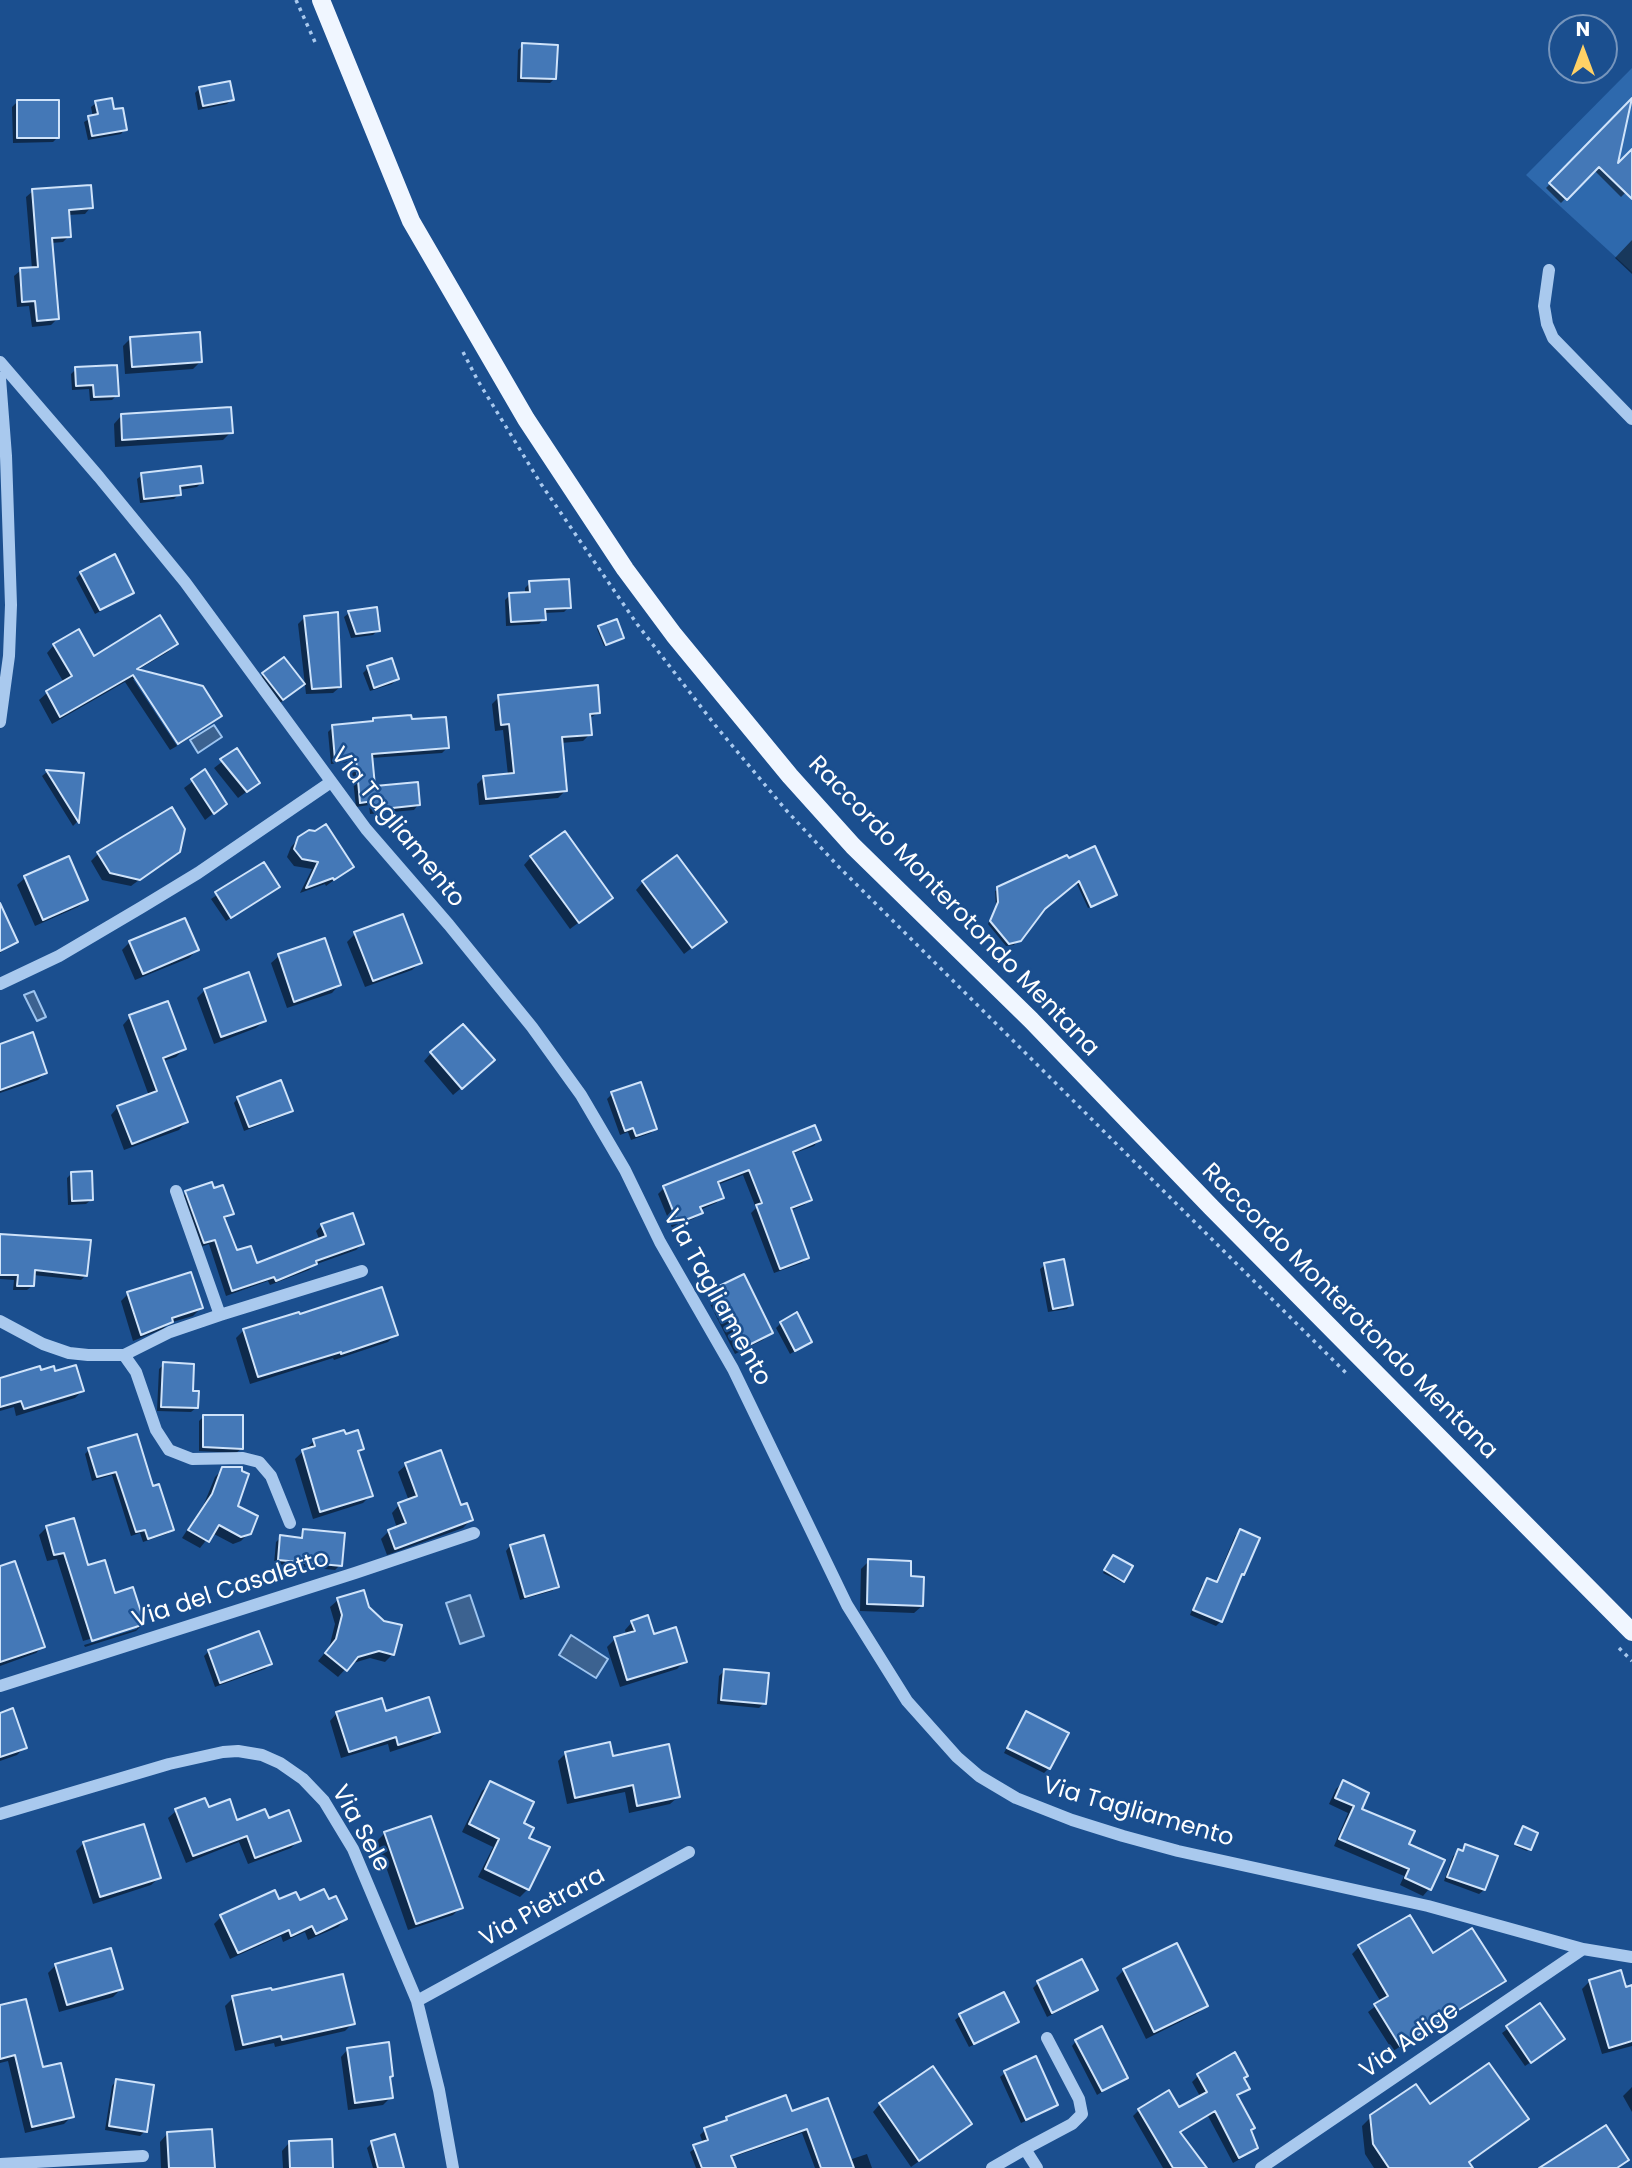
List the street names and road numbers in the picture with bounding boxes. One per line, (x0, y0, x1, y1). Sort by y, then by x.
street label: Via Tagliamento (324, 742, 470, 914)
street label: Raccordo Monterotondo Mentana (801, 751, 1105, 1063)
street label: Raccordo Monterotondo Mentana (1195, 1158, 1503, 1466)
street label: Via Tagliamento (656, 1205, 776, 1391)
street label: Via del Casaletto (129, 1545, 333, 1635)
street label: Via Tagliamento (1039, 1772, 1237, 1854)
street label: Via Sele (324, 1781, 396, 1877)
street label: Via Pietrara (475, 1862, 611, 1954)
street label: Via Adige (1355, 1996, 1465, 2086)

